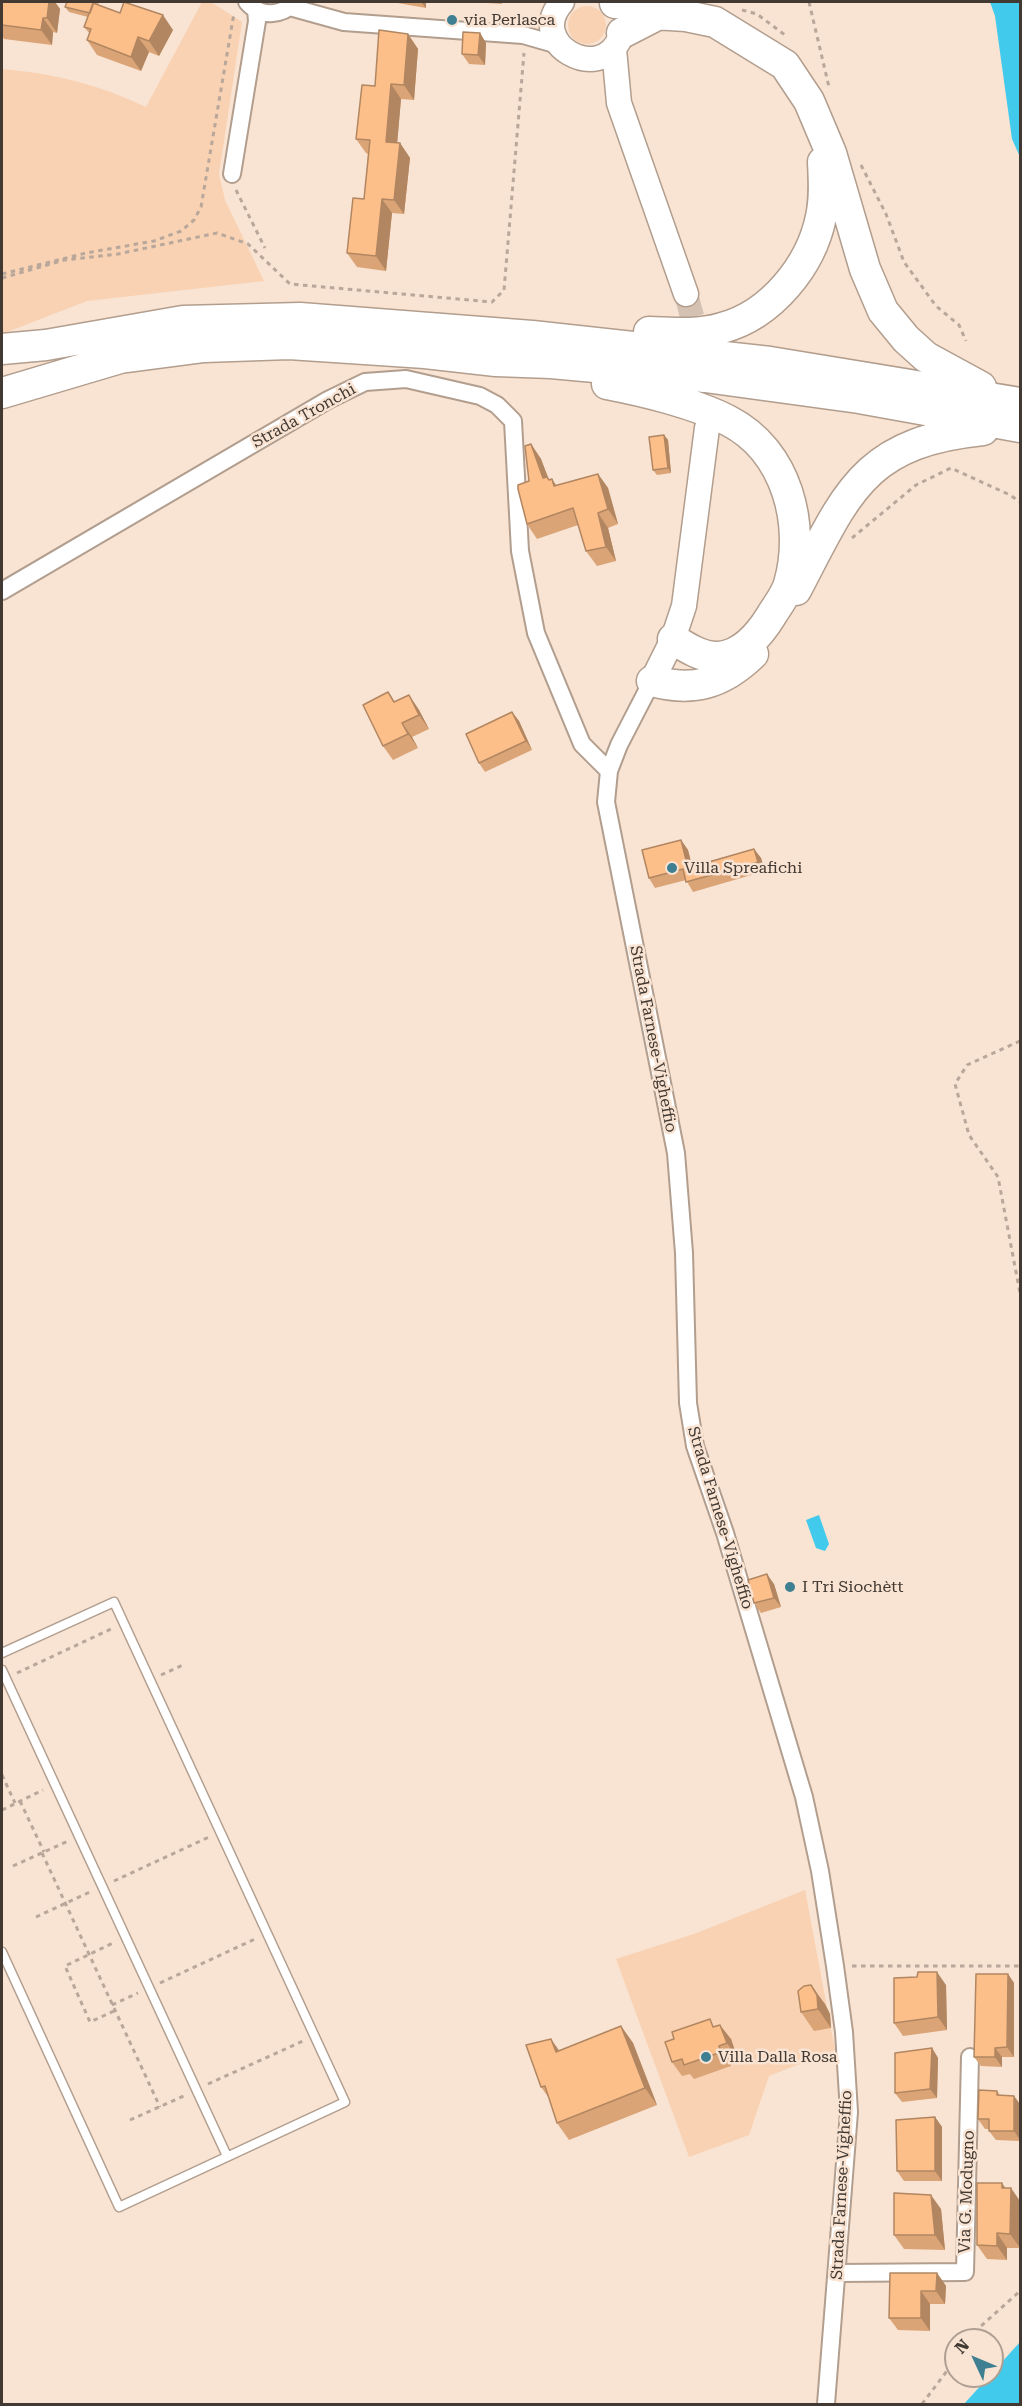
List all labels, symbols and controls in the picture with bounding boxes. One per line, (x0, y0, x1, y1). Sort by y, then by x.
place label: via Perlasca (464, 10, 555, 30)
marker: via Perlasca (445, 13, 459, 27)
street label: Strada Tronchi (249, 380, 359, 452)
place label: Villa Spreafichi (684, 858, 802, 878)
marker: Villa Spreafichi (665, 861, 679, 875)
street label: Strada Farnese-Vigheffio (625, 944, 681, 1134)
street label: Strada Farnese-Vigheffio (683, 1424, 757, 1612)
place label: I Tri Siochètt (802, 1577, 903, 1597)
marker: I Tri Siochètt (783, 1580, 797, 1594)
place label: Villa Dalla Rosa (718, 2047, 837, 2067)
marker: Villa Dalla Rosa (699, 2050, 713, 2064)
street label: Strada Farnese-Vigheffio (827, 2090, 857, 2280)
street label: Via G. Modugno (955, 2130, 979, 2254)
north arrow (944, 2328, 1004, 2388)
text: N (951, 2336, 973, 2358)

